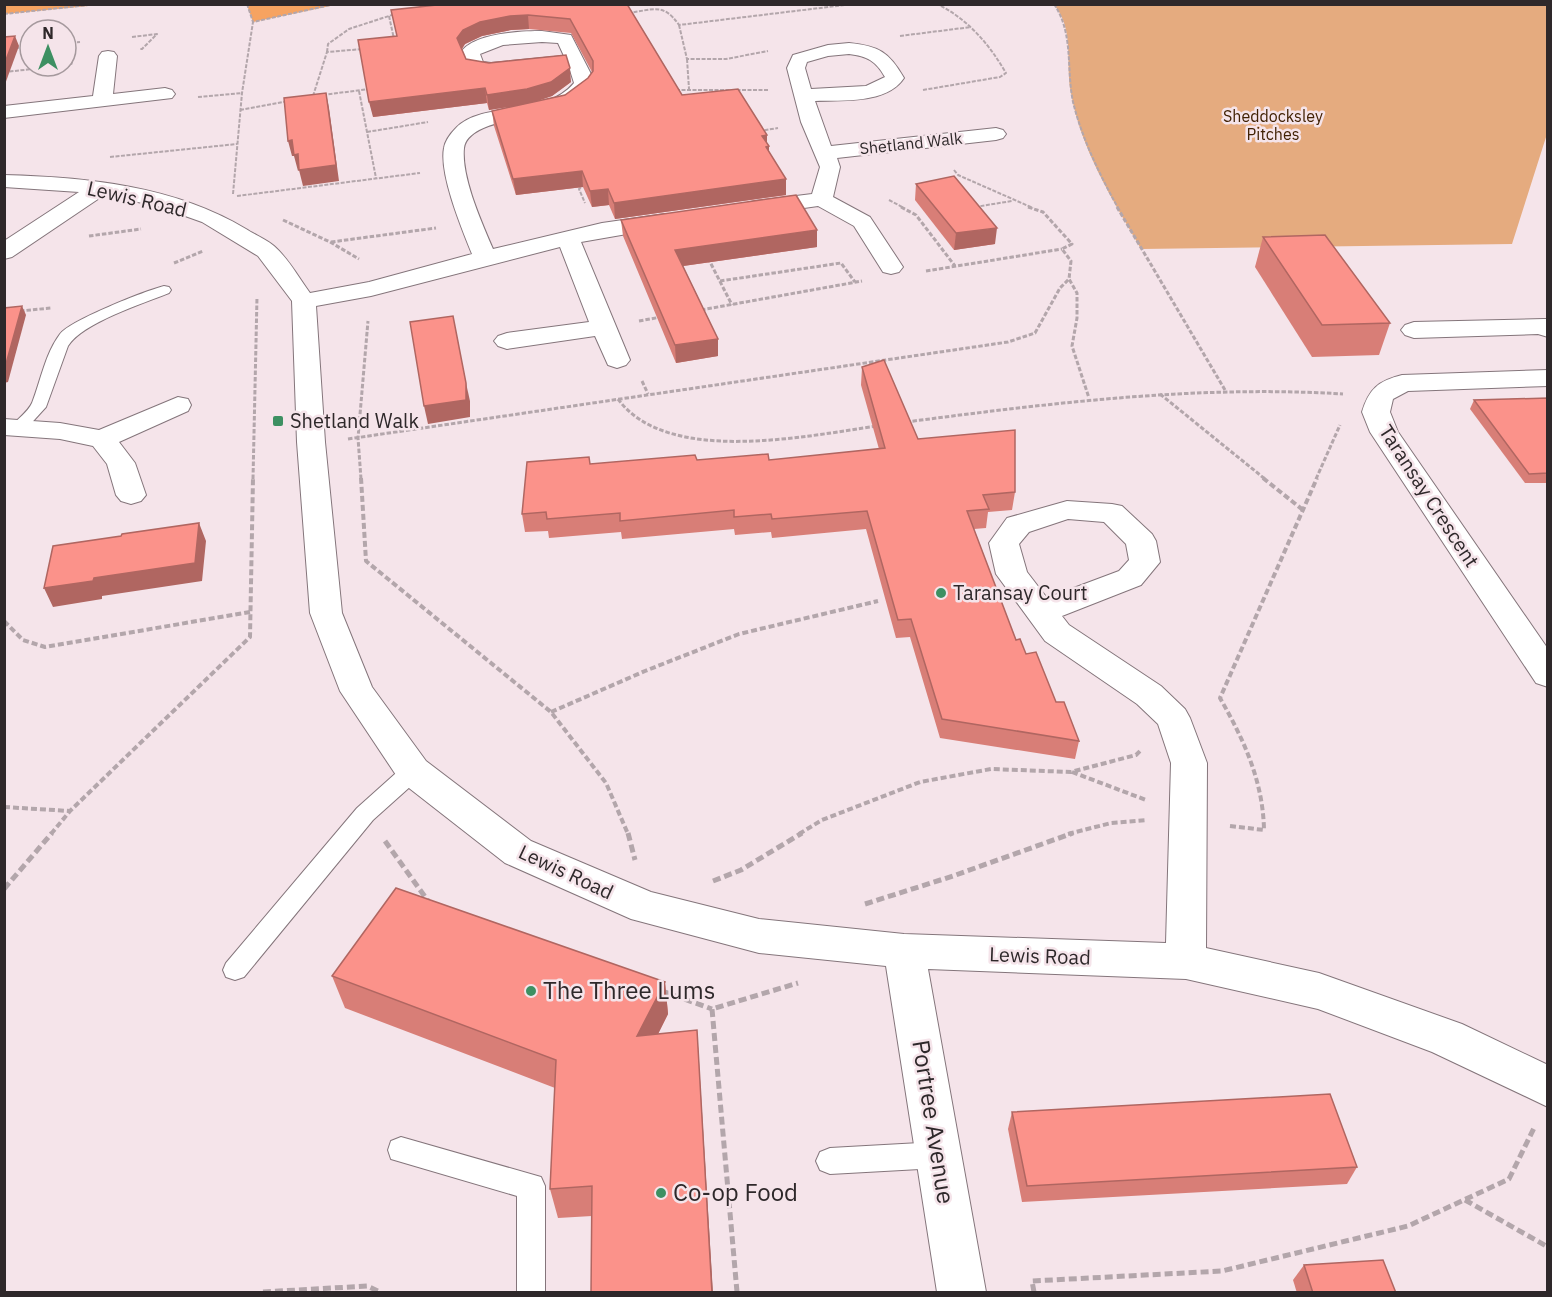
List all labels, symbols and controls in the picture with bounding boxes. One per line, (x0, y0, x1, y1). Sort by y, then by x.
north arrow (18, 18, 78, 78)
text: N (42, 23, 54, 43)
park label: Sheddocksley Pitches (1223, 106, 1323, 144)
street label: Shetland Walk (859, 128, 964, 158)
street label: Lewis Road (85, 174, 190, 223)
place label: Shetland Walk (290, 407, 420, 434)
marker: Shetland Walk (271, 414, 285, 428)
street label: Taransay Crescent (1373, 419, 1486, 572)
place label: Taransay Court (953, 579, 1087, 606)
marker: Taransay Court (934, 586, 948, 600)
street label: Lewis Road (515, 838, 618, 905)
street label: Lewis Road (989, 940, 1091, 971)
place label: The Three Lums (543, 974, 715, 1006)
marker: The Three Lums (524, 984, 538, 998)
street label: Portree Avenue (905, 1038, 963, 1206)
place label: Co-op Food (673, 1176, 798, 1208)
marker: Co-op Food (654, 1186, 668, 1200)

